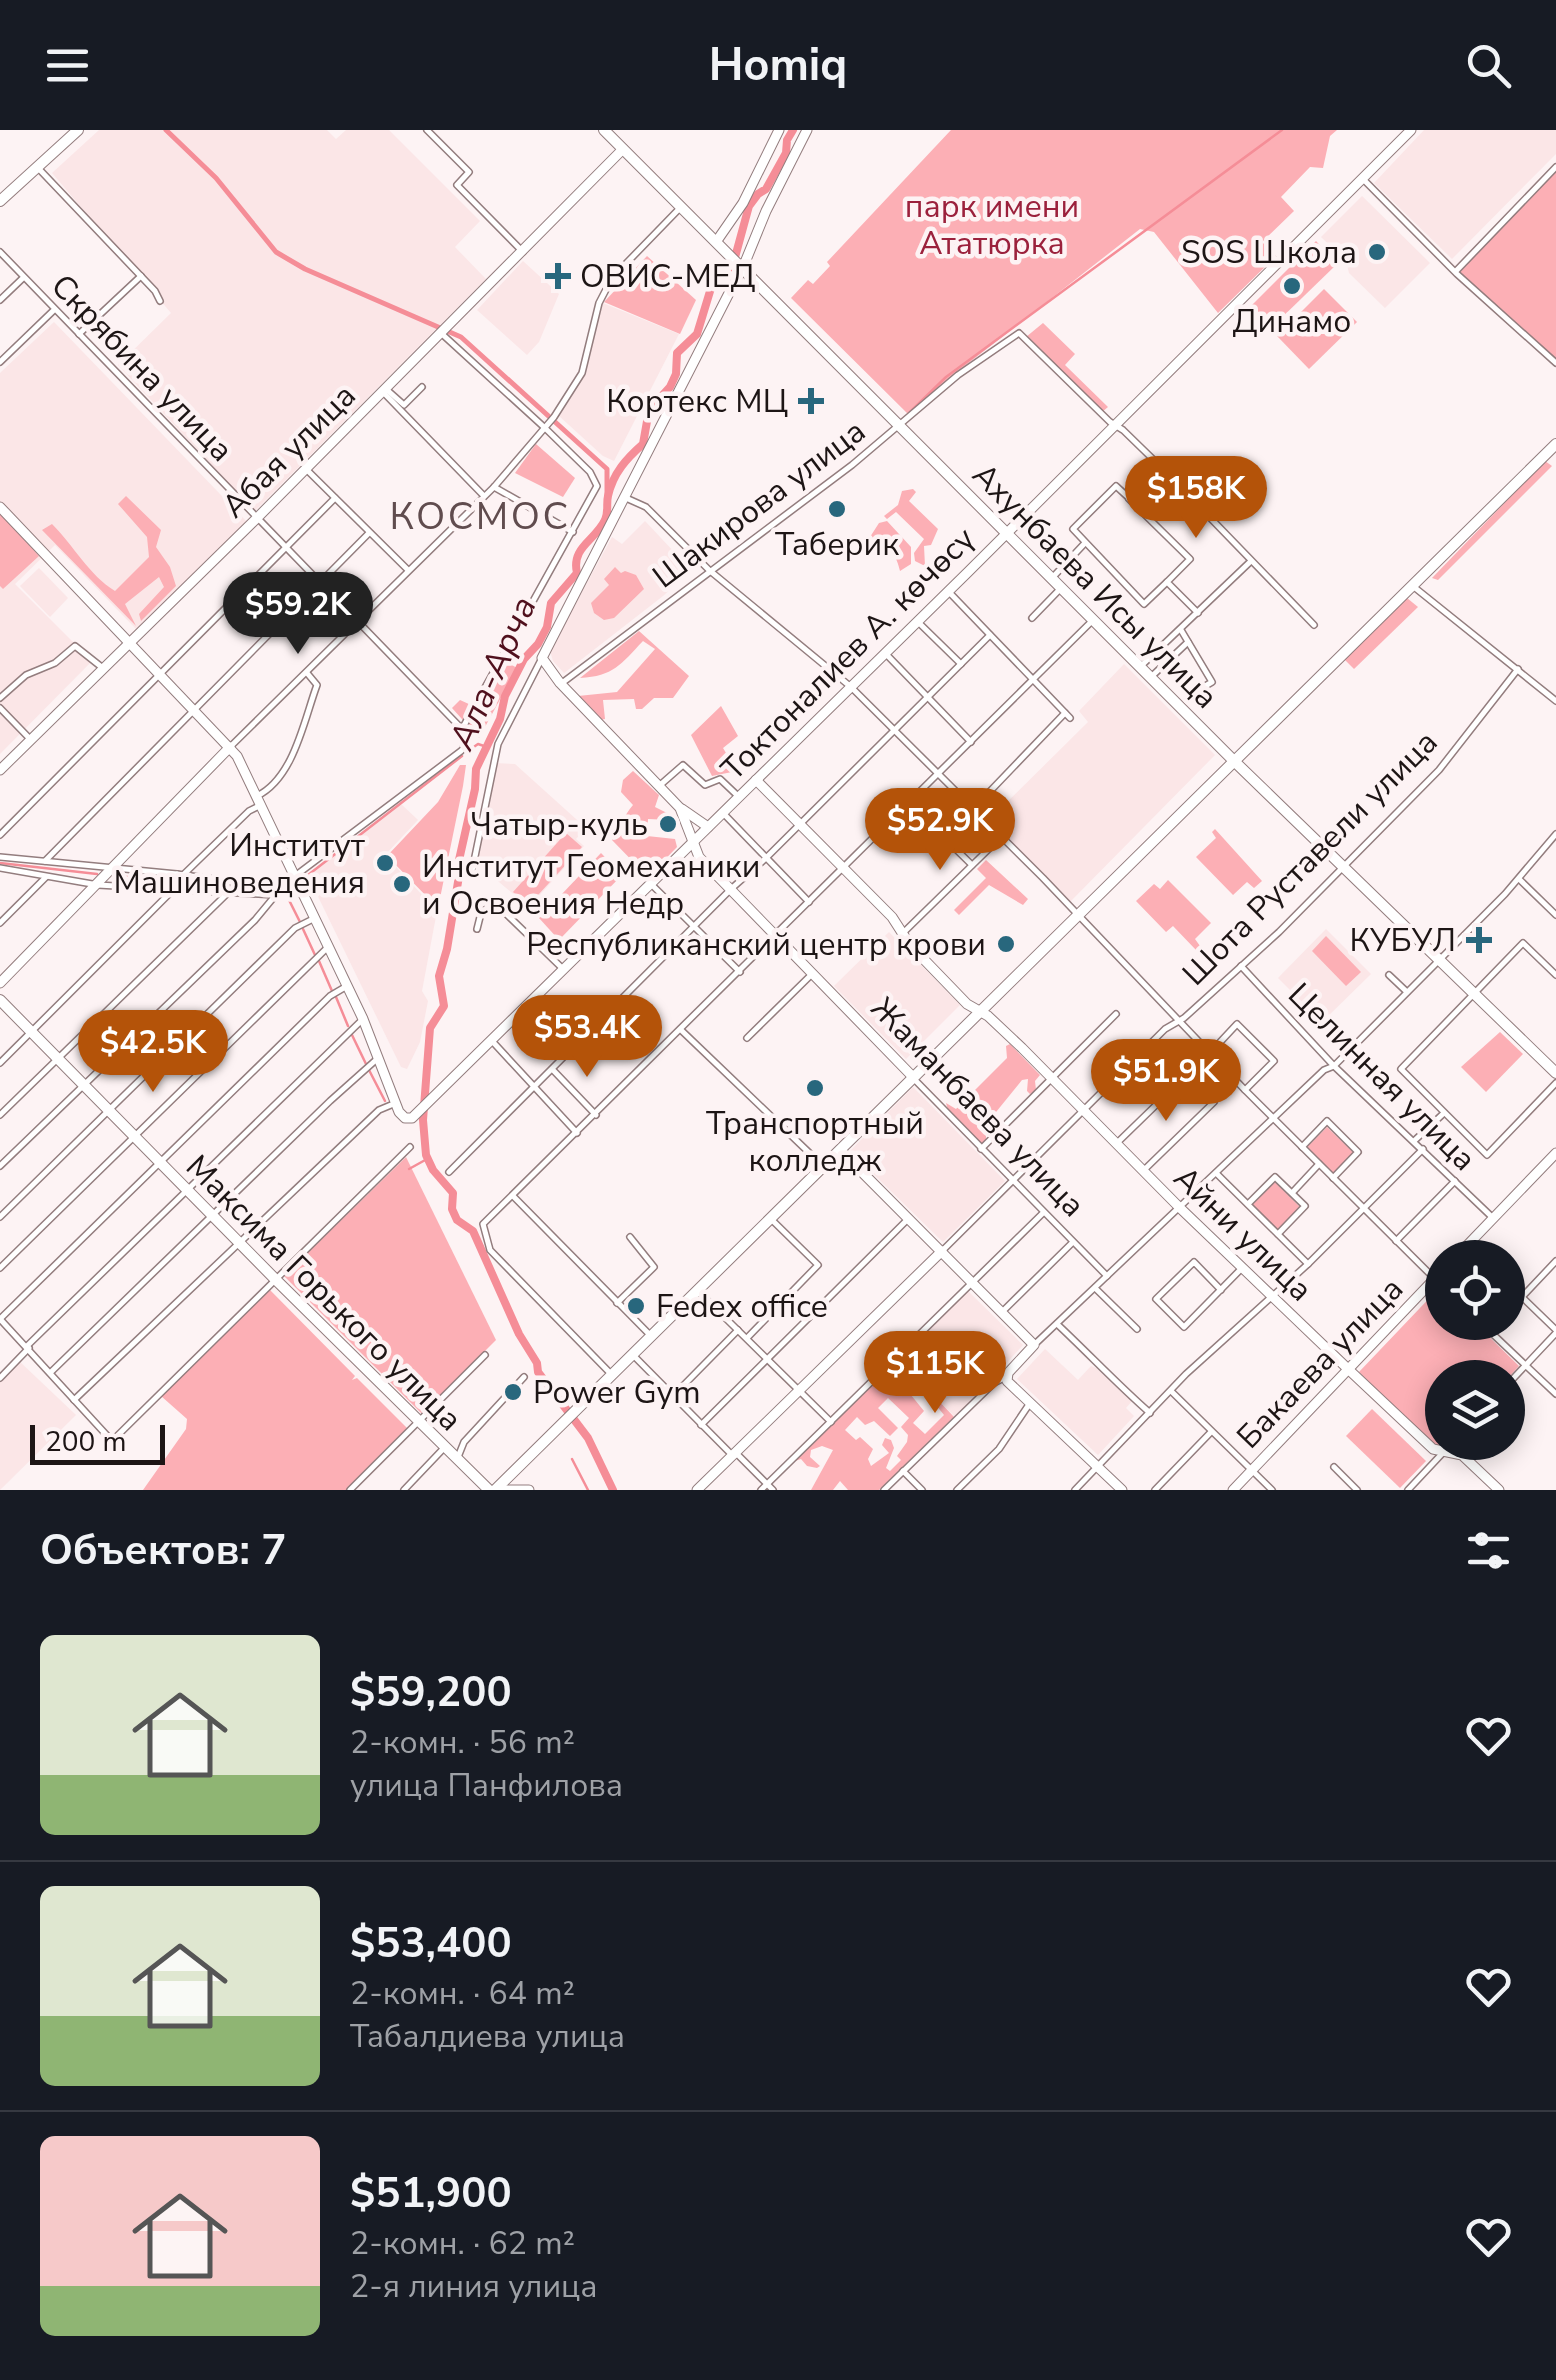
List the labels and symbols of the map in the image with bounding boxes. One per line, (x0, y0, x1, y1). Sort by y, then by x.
park label: парк имени Ататюрка (905, 185, 1079, 265)
place label: SOS Школа (1181, 231, 1357, 274)
marker: SOS Школа (1366, 241, 1388, 263)
place label: ОВИС-МЕД (580, 255, 755, 298)
marker: ОВИС-МЕД (545, 263, 571, 289)
street label: Скрябина улица (41, 265, 243, 471)
marker: Динамо (1281, 275, 1303, 297)
place label: Динамо (1233, 300, 1351, 343)
street label: Абая улица (213, 375, 365, 527)
place label: Кортекс МЦ (606, 380, 788, 423)
marker: Кортекс МЦ (798, 388, 824, 414)
street label: Шакирова улица (644, 410, 874, 598)
street label: Ахунбаева Исы улица (963, 454, 1227, 718)
pin: $158K (1126, 456, 1266, 541)
district label: КОСМОС (389, 491, 571, 542)
marker: Таберик (826, 498, 848, 520)
street label: Токтоналиев А. көчөсү (712, 518, 984, 790)
place label: Таберик (775, 523, 899, 566)
pin: $59.2K (217, 572, 379, 657)
water label: Ала-Арча (438, 589, 548, 758)
street label: Шота Руставели улица (1173, 721, 1447, 995)
pin: $52.9K (859, 788, 1021, 873)
place label: Чатыр-куль (470, 803, 648, 846)
marker: Чатыр-куль (657, 813, 679, 835)
place label: Институт Машиноведения (113, 824, 366, 904)
place label: Институт Геомеханики и Освоения Недр (422, 845, 760, 925)
marker: Институт Машиноведения (374, 852, 396, 874)
marker: Институт Геомеханики и Освоения Недр (391, 873, 413, 895)
place label: КУБУЛ (1350, 919, 1456, 962)
place label: Республиканский центр крови (526, 923, 986, 966)
marker: КУБУЛ (1466, 927, 1492, 953)
marker: Республиканский центр крови (995, 933, 1017, 955)
street label: Целинная улица (1279, 974, 1485, 1180)
street label: Жаманбаева улица (862, 988, 1094, 1226)
pin: $53.4K (506, 995, 668, 1080)
pin: $42.5K (72, 1010, 234, 1095)
pin: $51.9K (1085, 1039, 1247, 1124)
marker: Транспортный колледж (804, 1077, 826, 1099)
place label: Транспортный колледж (706, 1102, 924, 1182)
street label: Максима Горького улица (177, 1146, 471, 1440)
street label: Айни улица (1164, 1157, 1322, 1311)
street label: Бакаева улица (1227, 1268, 1413, 1458)
place label: Fedex office (656, 1285, 828, 1328)
marker: Fedex office (625, 1295, 647, 1317)
pin: $115K (865, 1331, 1005, 1416)
place label: Power Gym (533, 1371, 701, 1414)
marker: Power Gym (502, 1381, 524, 1403)
scale bar (30, 1420, 165, 1464)

